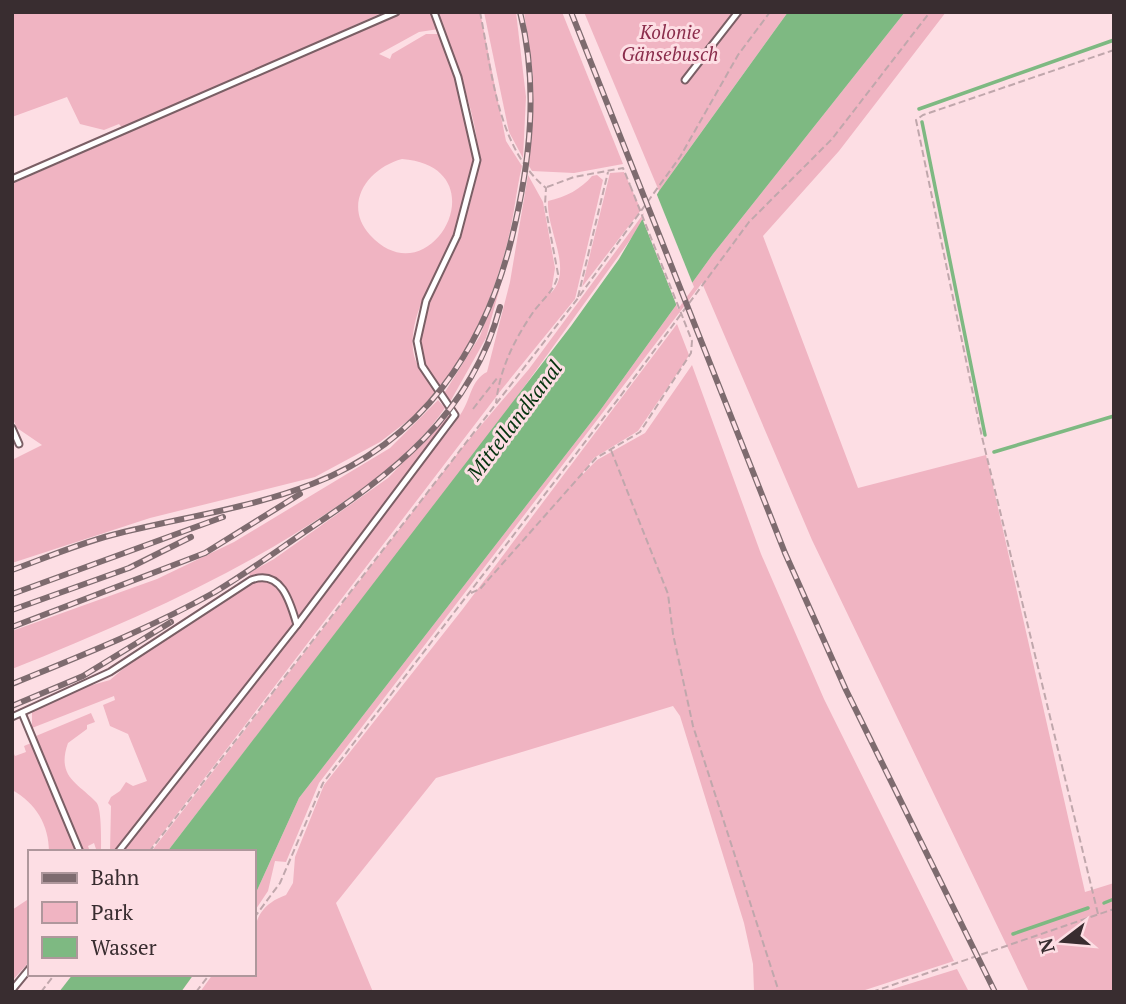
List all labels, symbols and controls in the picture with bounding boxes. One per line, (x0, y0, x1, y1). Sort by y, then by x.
park label: Kolonie Gänsebusch (622, 19, 718, 66)
water label: Mittellandkanal (459, 354, 568, 486)
legend (28, 850, 256, 976)
text: Bahn (91, 863, 140, 891)
text: Park (91, 898, 133, 926)
north arrow (1028, 906, 1098, 976)
text: Wasser (91, 933, 157, 961)
text: N (1032, 935, 1060, 956)

